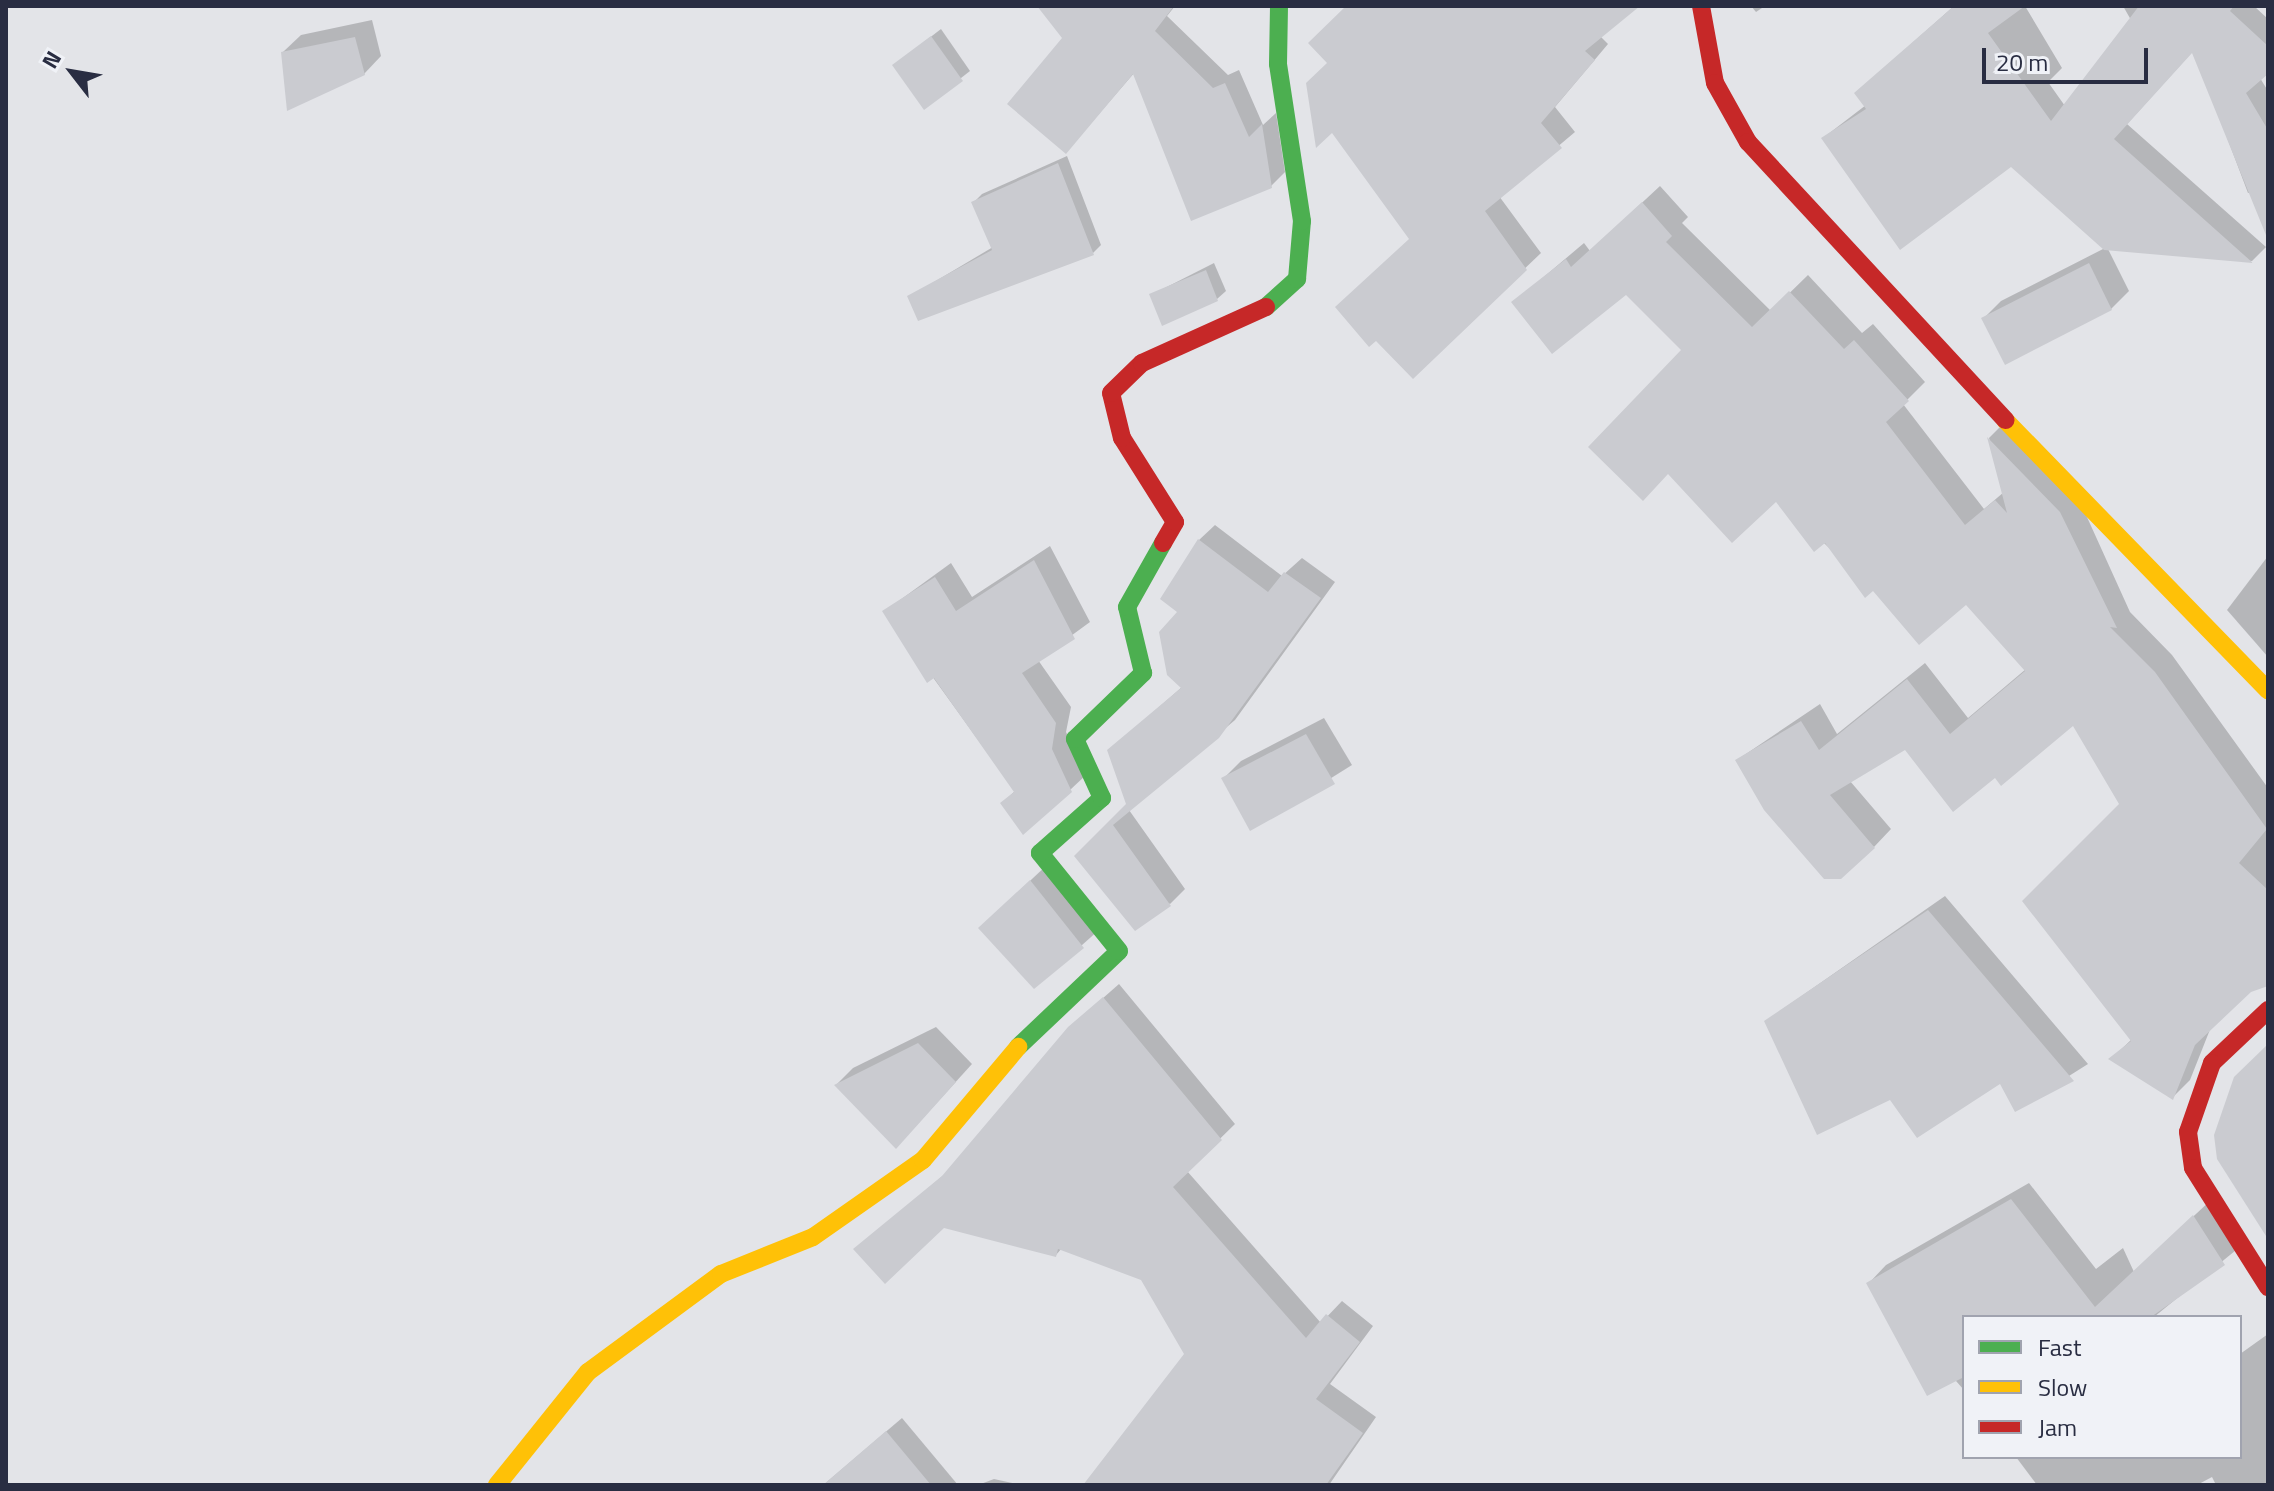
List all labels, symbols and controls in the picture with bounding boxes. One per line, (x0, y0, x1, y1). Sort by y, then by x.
north arrow (32, 32, 112, 112)
scale bar (1986, 32, 2152, 82)
text: N (33, 44, 70, 75)
text: 20 m (1996, 44, 2048, 80)
legend (1962, 1315, 2242, 1459)
text: Fast (2038, 1329, 2081, 1365)
text: Slow (2038, 1369, 2087, 1405)
text: Jam (2038, 1409, 2077, 1445)

